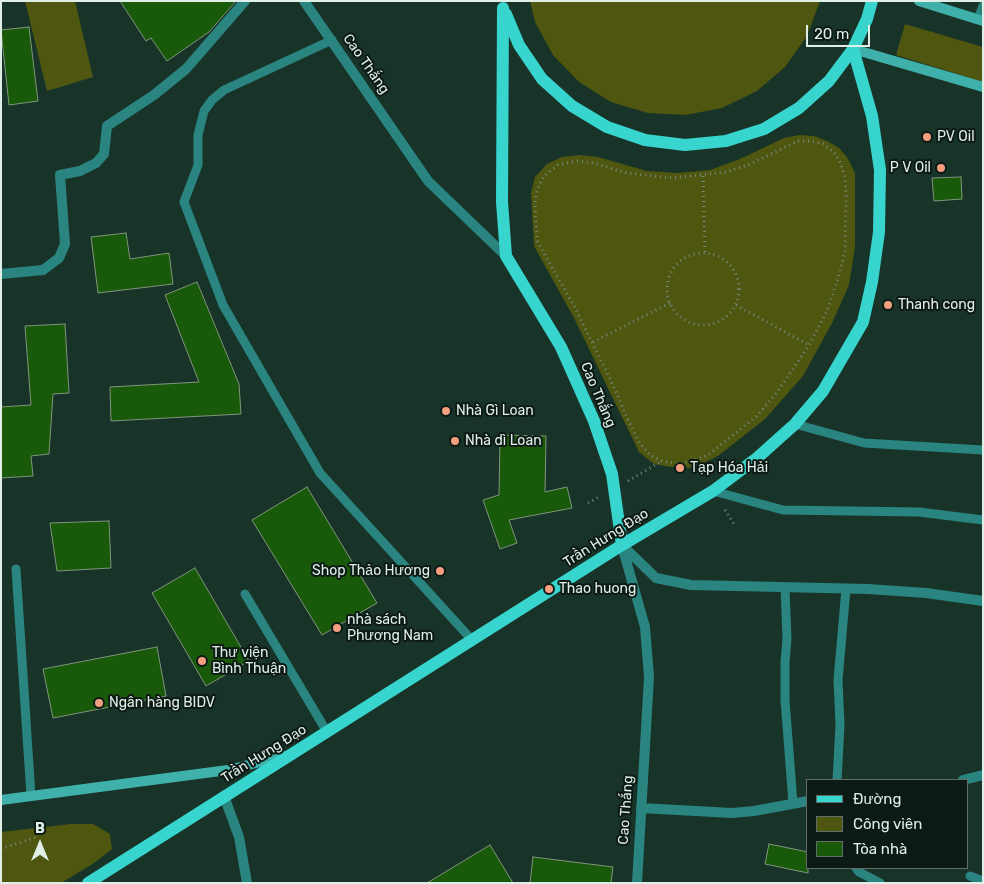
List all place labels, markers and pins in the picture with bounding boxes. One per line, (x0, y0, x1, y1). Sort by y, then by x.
place label: PV Oil (937, 129, 975, 145)
marker: PV Oil (921, 131, 933, 143)
place label: P V Oil (890, 160, 931, 176)
marker: P V Oil (935, 162, 947, 174)
place label: Thanh cong (898, 297, 975, 313)
marker: Thanh cong (882, 299, 894, 311)
place label: Nhà Gì Loan (456, 403, 534, 419)
marker: Nhà Gì Loan (440, 405, 452, 417)
place label: Nhà dì Loan (465, 433, 542, 449)
marker: Nhà dì Loan (449, 435, 461, 447)
place label: Tạp Hóa Hải (690, 460, 768, 476)
marker: Tạp Hóa Hải (674, 462, 686, 474)
place label: Shop Thảo Hương (312, 563, 430, 579)
marker: Shop Thảo Hương (434, 565, 446, 577)
place label: Thao huong (559, 581, 636, 597)
marker: Thao huong (543, 583, 555, 595)
place label: nhà sách Phương Nam (347, 612, 433, 644)
marker: nhà sách Phương Nam (331, 622, 343, 634)
place label: Thư viện Bình Thuận (212, 645, 286, 678)
marker: Thư viện Bình Thuận (196, 655, 208, 667)
place label: Ngân hàng BIDV (109, 695, 215, 711)
marker: Ngân hàng BIDV (93, 697, 105, 709)

